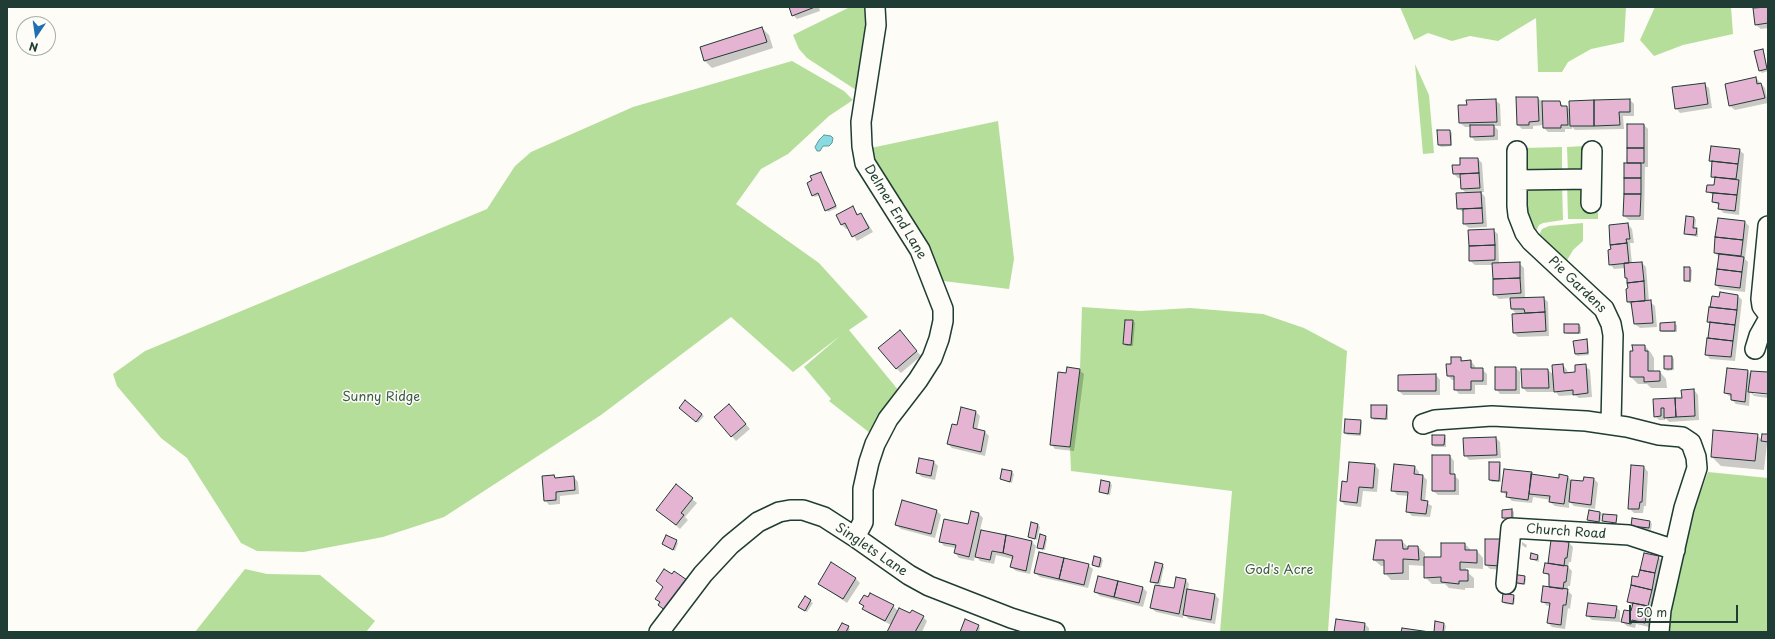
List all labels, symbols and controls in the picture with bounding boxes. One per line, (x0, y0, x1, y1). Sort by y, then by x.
north arrow (16, 16, 56, 56)
text: N (27, 38, 40, 56)
street label: Delmer End Lane (861, 162, 929, 262)
street label: Pie Gardens (1545, 254, 1609, 316)
park label: Sunny Ridge (342, 389, 420, 405)
street label: Singlets Lane (832, 520, 910, 580)
street label: Church Road (1525, 521, 1607, 543)
park label: God's Acre (1245, 562, 1313, 578)
scale bar (1631, 597, 1740, 623)
text: 50 m (1636, 603, 1667, 621)

